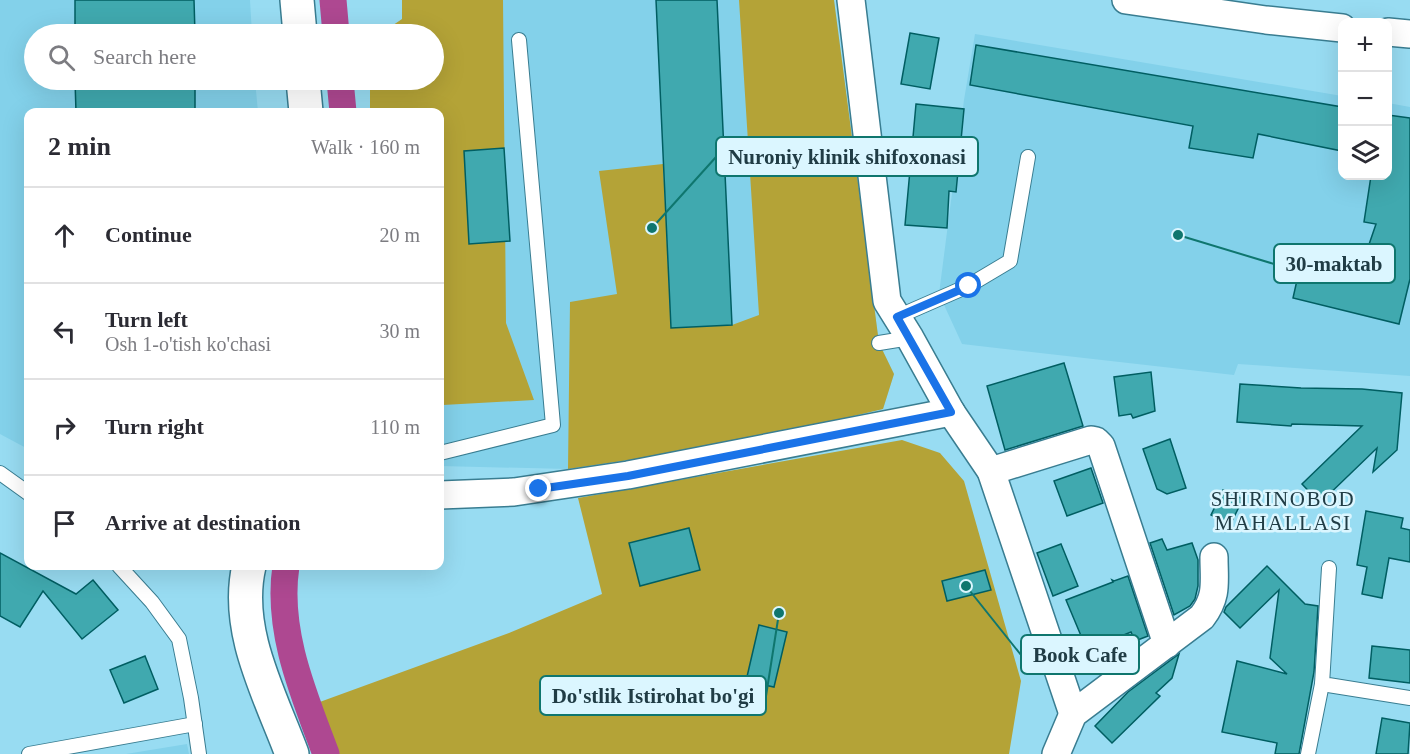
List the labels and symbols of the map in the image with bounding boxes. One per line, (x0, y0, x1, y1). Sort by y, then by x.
callout: Nuroniy klinik shifoxonasi (716, 137, 978, 176)
text: Nuroniy klinik shifoxonasi (728, 145, 966, 169)
callout: 30-maktab (1274, 244, 1395, 283)
text: 30-maktab (1286, 252, 1382, 276)
route start (955, 272, 981, 298)
route end (525, 475, 551, 501)
district label: SHIRINOBOD MAHALLASI (1211, 487, 1355, 535)
callout: Book Cafe (1021, 635, 1139, 674)
text: Book Cafe (1033, 643, 1127, 667)
callout: Do'stlik Istirohat bo'gi (540, 676, 766, 715)
text: Do'stlik Istirohat bo'gi (552, 684, 754, 708)

